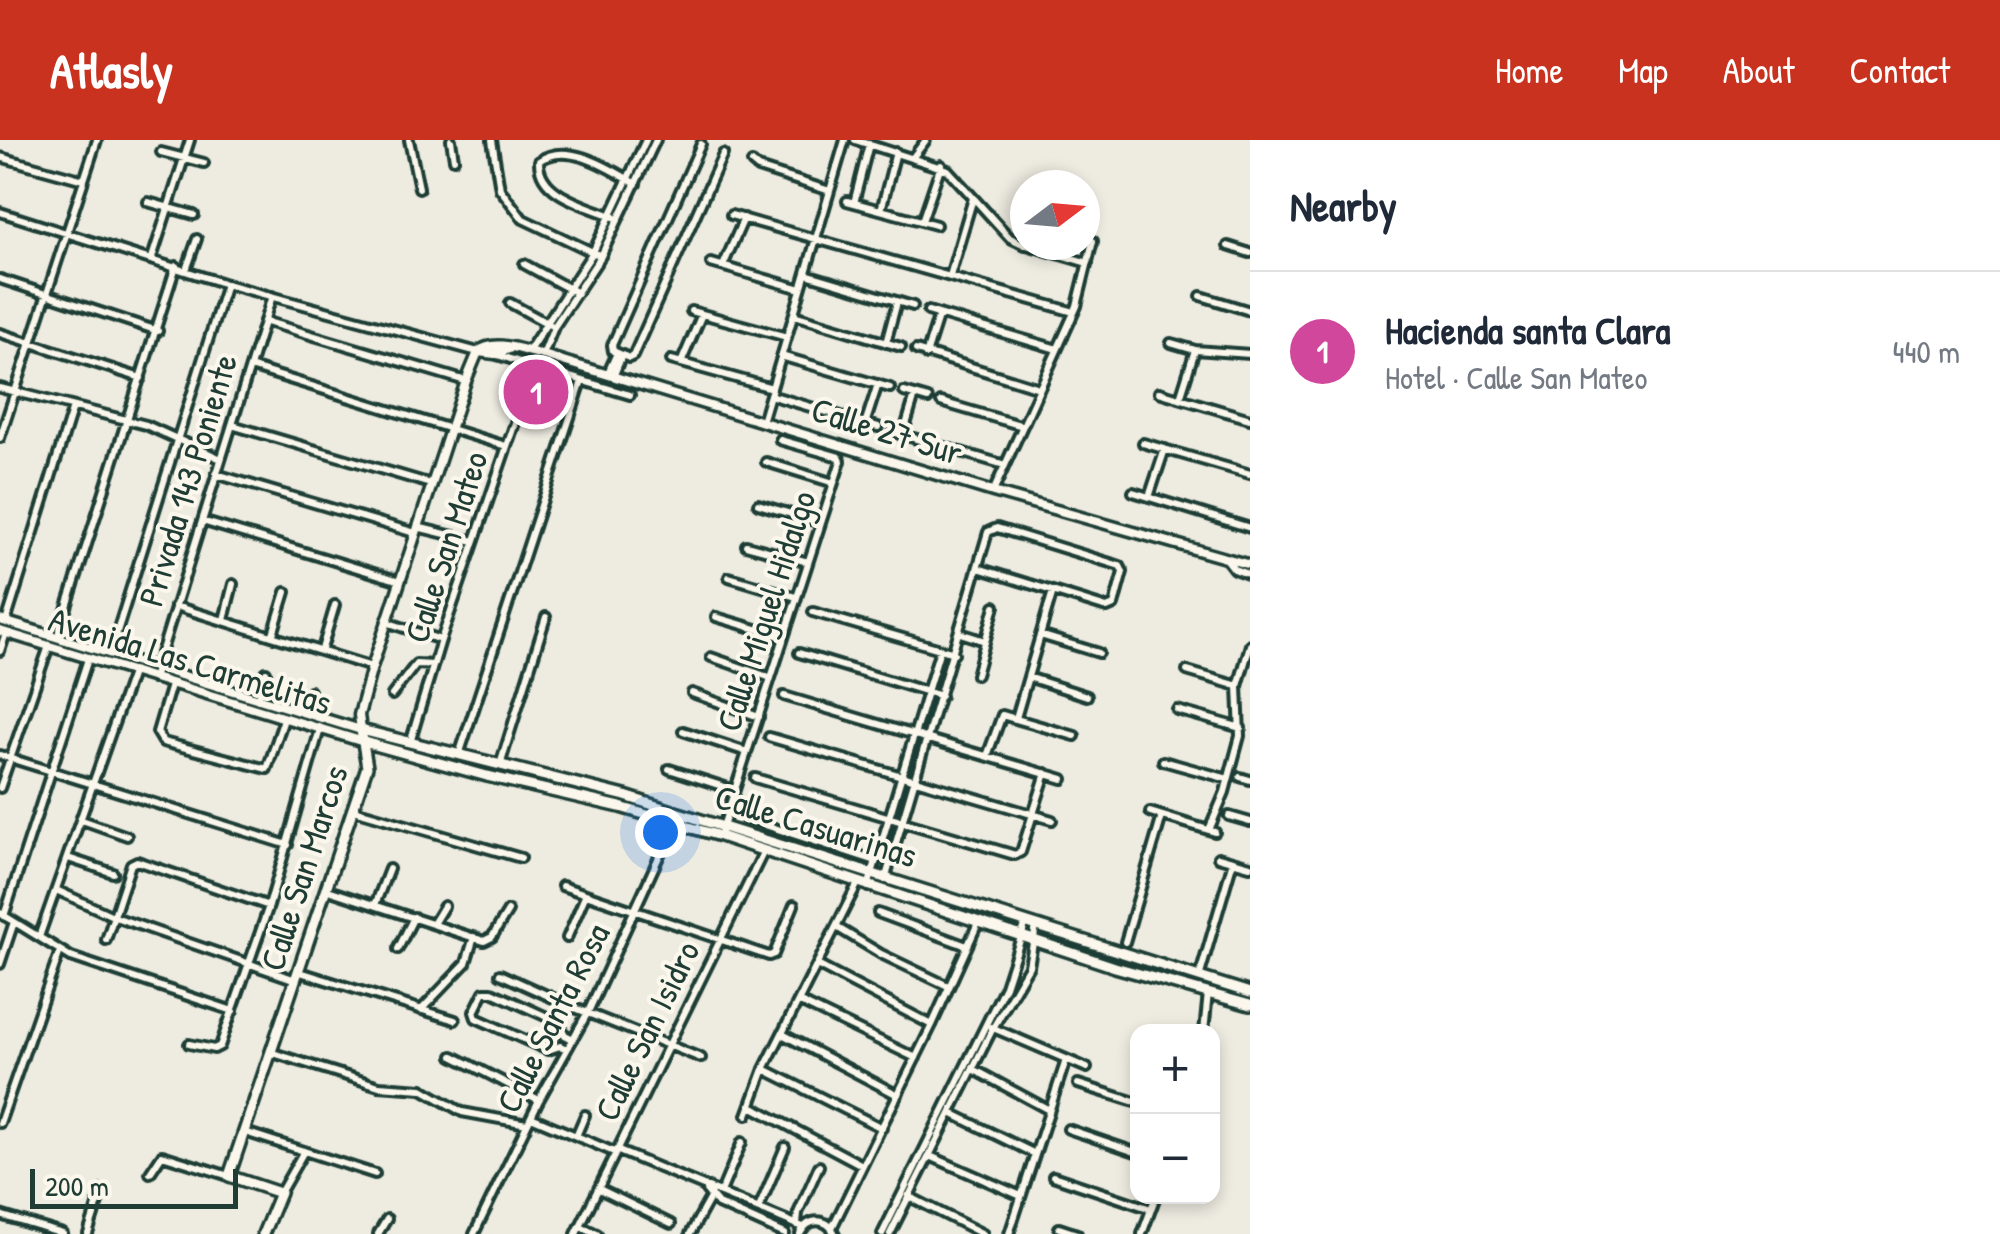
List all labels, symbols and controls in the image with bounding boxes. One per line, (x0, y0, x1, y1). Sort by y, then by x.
text: Atlasly (50, 38, 173, 103)
text: Home (1495, 47, 1563, 94)
text: Map (1618, 47, 1668, 94)
text: About (1723, 47, 1795, 94)
text: Contact (1850, 47, 1950, 94)
north arrow (1010, 170, 1100, 260)
text: Nearby (1290, 177, 1397, 234)
text: Hacienda santa Clara (1385, 304, 1670, 356)
text: 1 (1317, 330, 1328, 373)
text: 440 m (1893, 330, 1960, 373)
street label: Privada 143 Poniente (127, 348, 248, 612)
pin: 1 (504, 354, 568, 430)
text: Hotel · Calle San Mateo (1385, 356, 1648, 399)
street label: Calle 27 Sur (806, 385, 968, 476)
street label: Calle San Mateo (393, 445, 499, 648)
street label: Calle Miguel Hidalgo (705, 485, 827, 737)
street label: Avenida Las Carmelitas (43, 595, 337, 726)
street label: Calle San Marcos (248, 759, 359, 976)
street label: Calle Casuarinas (710, 773, 923, 878)
your location (635, 807, 686, 858)
street label: Calle Santa Rosa (485, 915, 621, 1120)
street label: Calle San Isidro (583, 933, 710, 1128)
map controls (1130, 1024, 1220, 1204)
button: + (1130, 1024, 1220, 1114)
button: − (1130, 1114, 1220, 1204)
scale bar (30, 1164, 238, 1208)
text: 200 m (45, 1167, 109, 1205)

